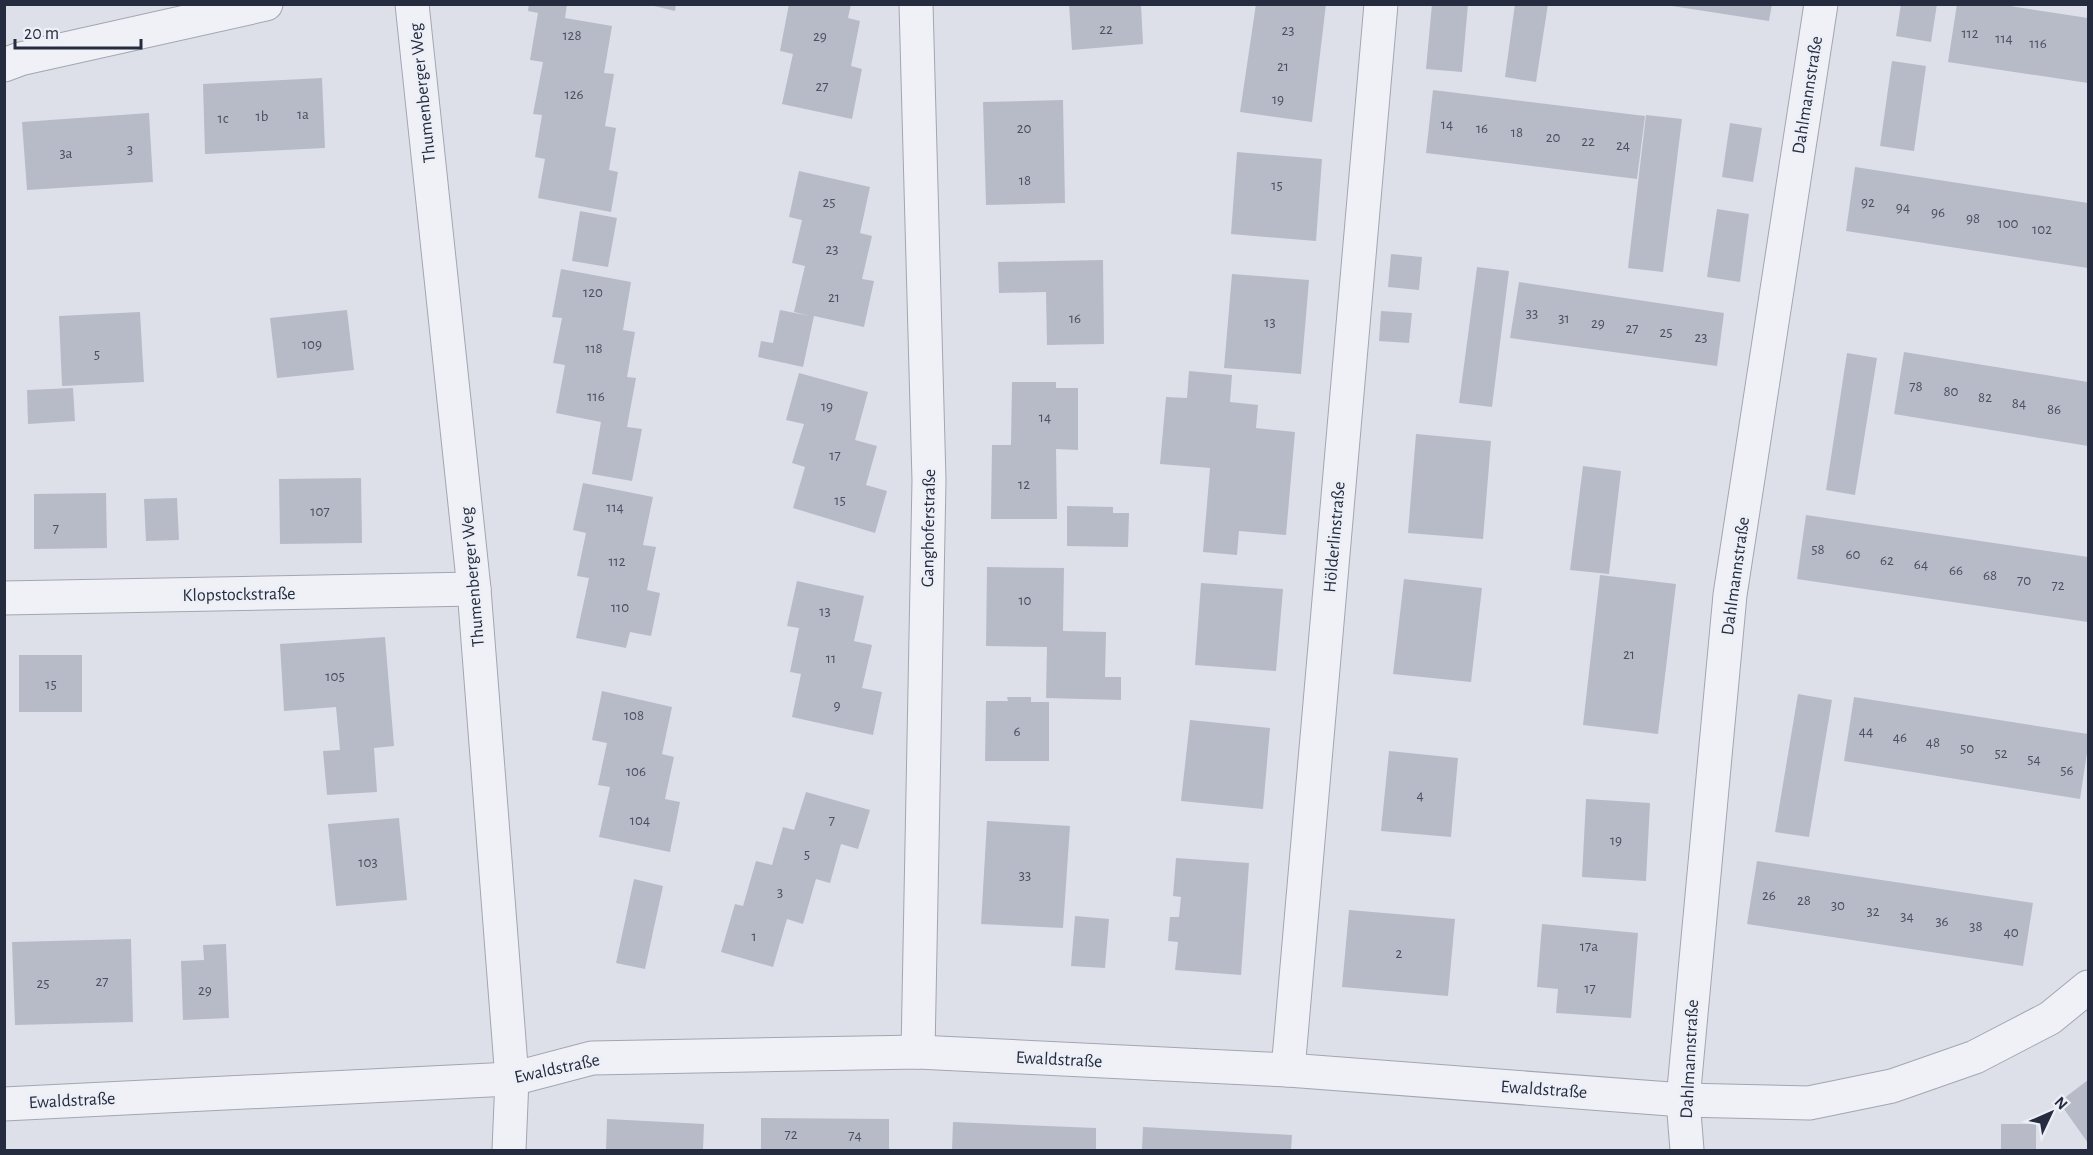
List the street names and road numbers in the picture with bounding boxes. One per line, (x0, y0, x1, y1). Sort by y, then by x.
street label: Thumenberger Weg (407, 22, 439, 164)
street label: Dahlmannstraße (1790, 35, 1826, 155)
street label: Ganghoferstraße (919, 469, 939, 587)
street label: Hölderlinstraße (1321, 481, 1349, 593)
street label: Thumenberger Weg (458, 506, 488, 648)
street label: Dahlmannstraße (1719, 516, 1753, 636)
street label: Klopstockstraße (182, 585, 296, 605)
street label: Dahlmannstraße (1678, 999, 1702, 1119)
street label: Ewaldstraße (1015, 1049, 1103, 1071)
street label: Ewaldstraße (513, 1051, 601, 1087)
street label: Ewaldstraße (1500, 1078, 1588, 1102)
street label: Ewaldstraße (28, 1090, 116, 1112)

